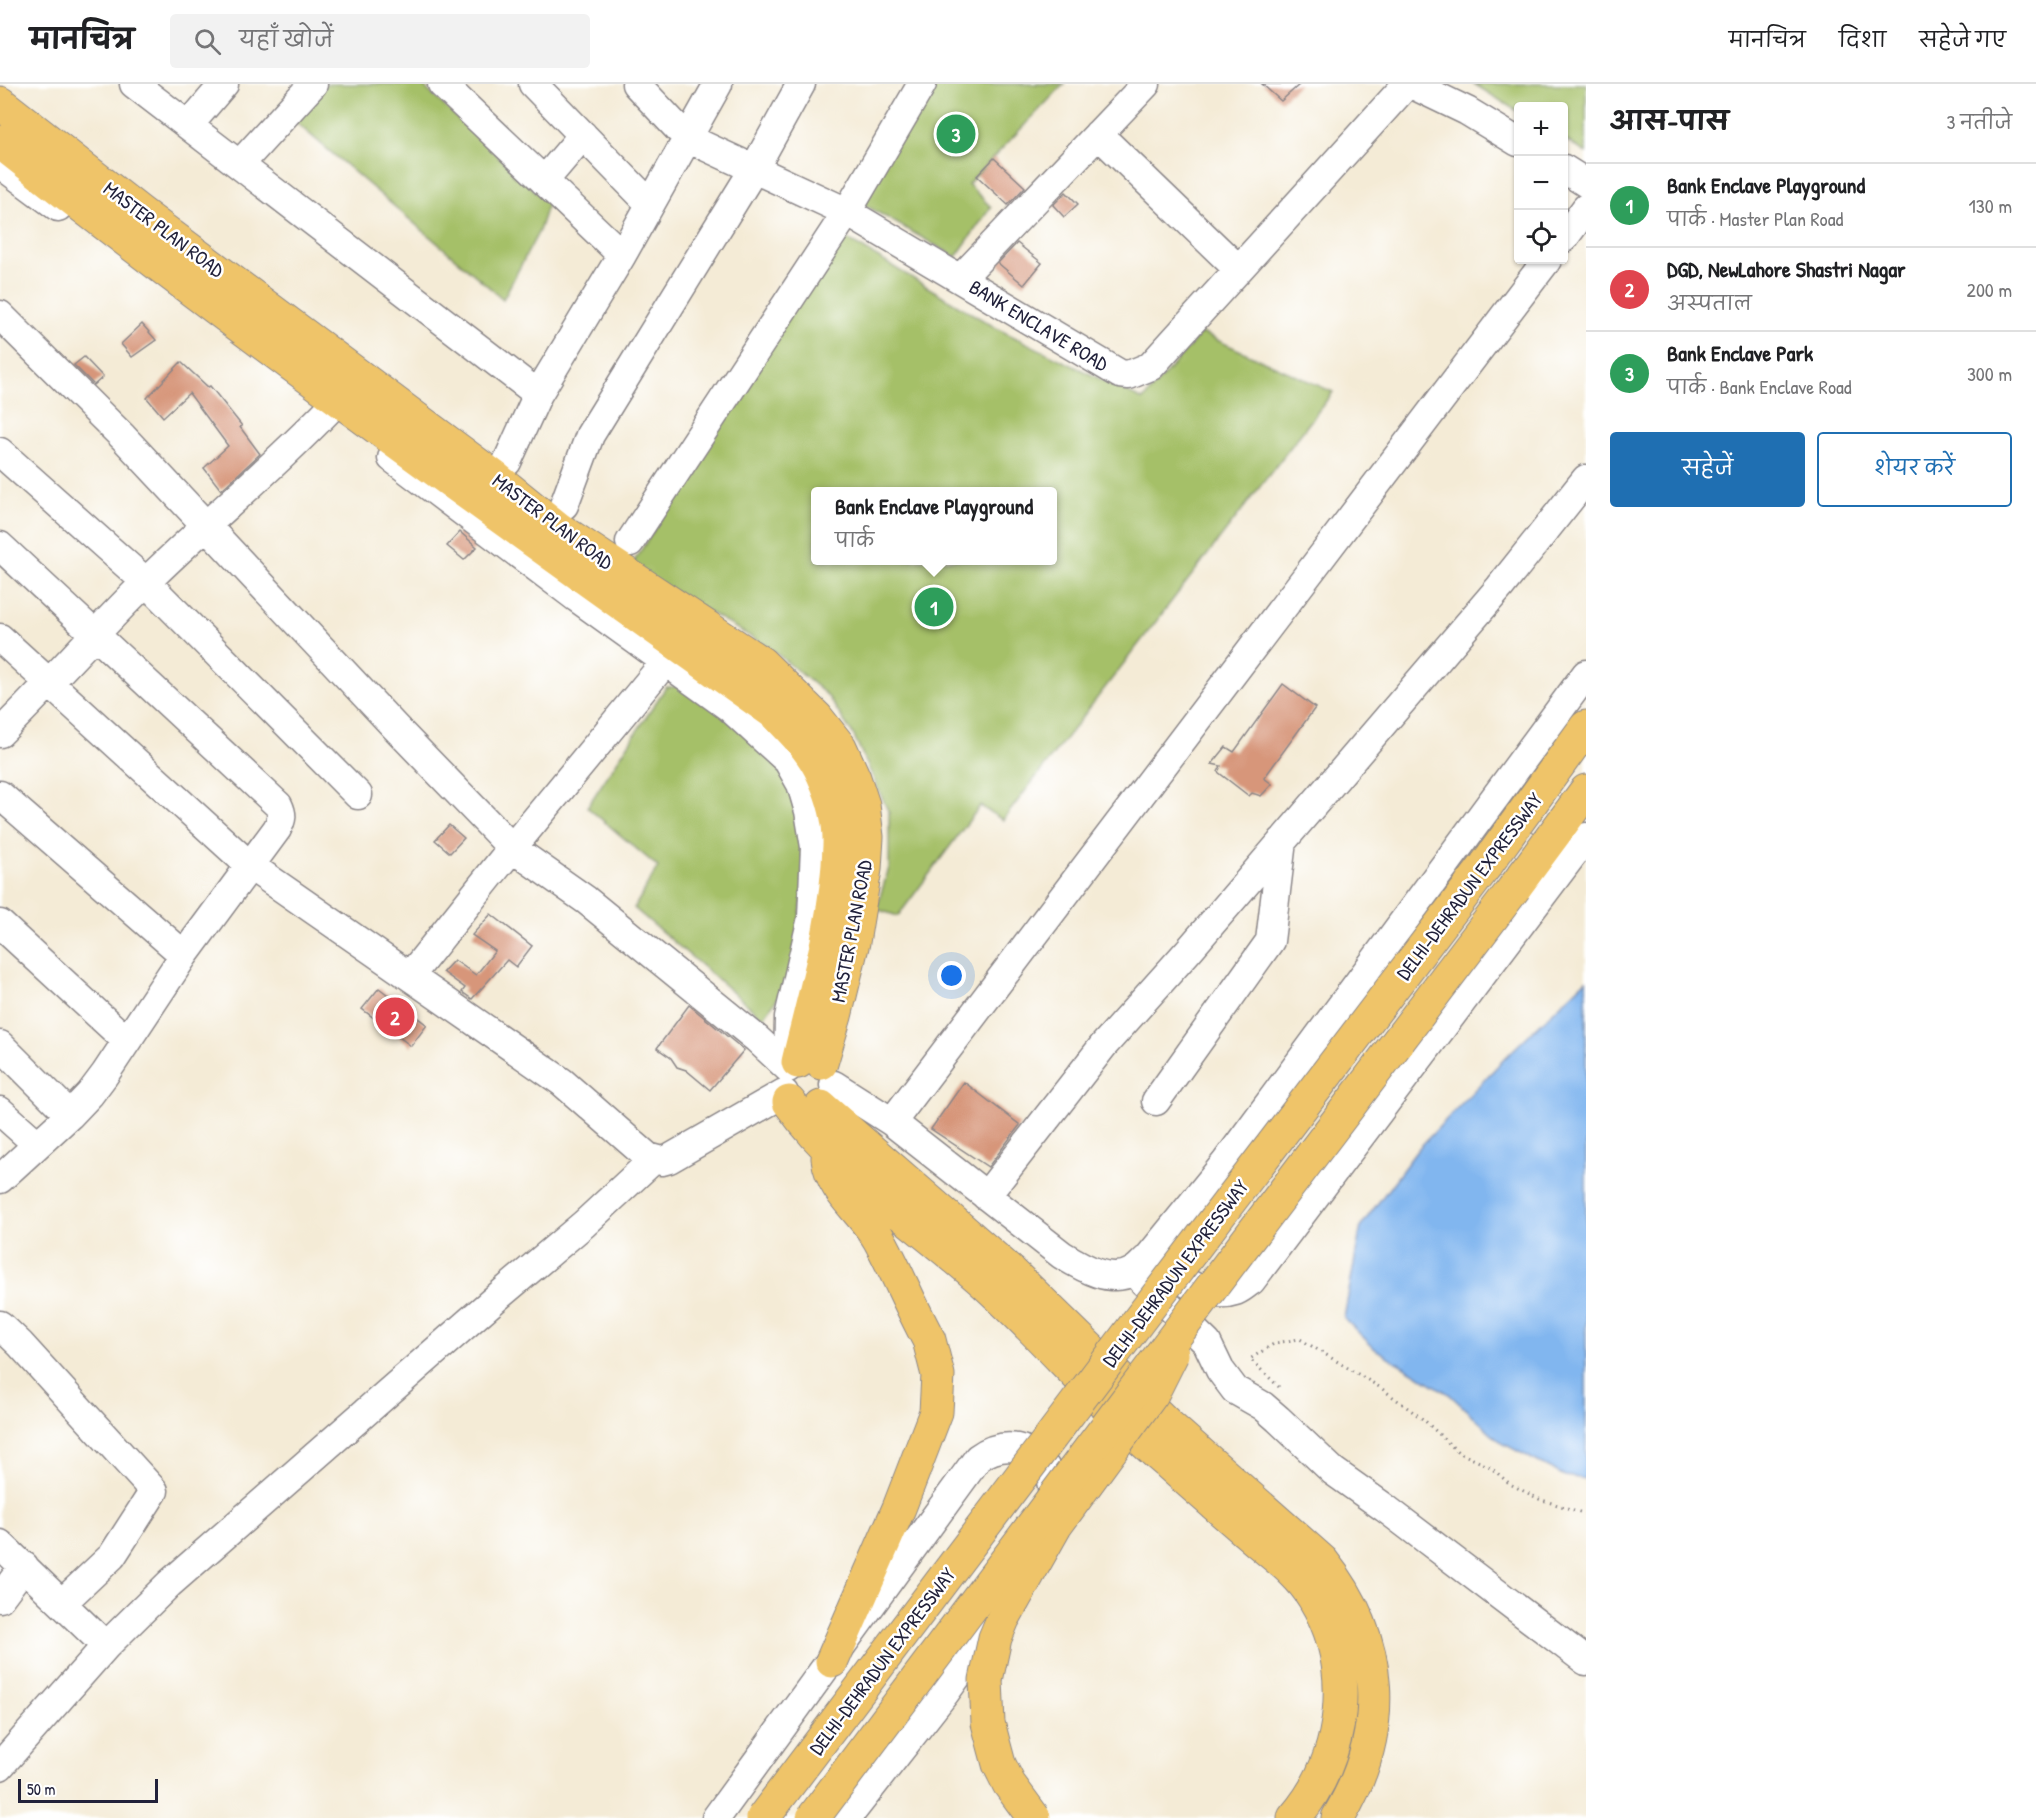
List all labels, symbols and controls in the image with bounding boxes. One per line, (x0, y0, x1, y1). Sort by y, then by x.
search box (170, 14, 590, 68)
text: मानचित्र (30, 20, 134, 58)
text: यहाँ खोजें (239, 24, 333, 54)
icon: search (191, 25, 224, 58)
text: मानचित्र (1729, 25, 1806, 54)
text: दिशा (1839, 25, 1886, 54)
text: सहेजे गए (1919, 25, 2006, 54)
map controls (1514, 102, 1568, 264)
button: + (1514, 102, 1568, 156)
text: आस-पास (1610, 103, 1729, 138)
text: 3 नतीजे (1947, 108, 2012, 135)
pin: 3 (936, 112, 976, 156)
button: − (1514, 156, 1568, 210)
text: Bank Enclave Playground (1667, 170, 1865, 200)
street label: MASTER PLAN ROAD (98, 175, 230, 283)
text: 1 (1626, 192, 1633, 219)
text: 130 m (1969, 192, 2012, 219)
text: पार्क · Master Plan Road (1667, 205, 1843, 232)
button: locate (1514, 210, 1568, 264)
text: DGD, NewLahore Shastri Nagar (1667, 254, 1905, 284)
street label: BANK ENCLAVE ROAD (965, 273, 1114, 377)
text: 2 (1625, 276, 1634, 303)
text: 200 m (1967, 276, 2012, 303)
text: अस्पताल (1667, 289, 1752, 316)
text: Bank Enclave Park (1667, 338, 1813, 368)
text: 3 (1625, 360, 1634, 387)
text: 300 m (1967, 360, 2012, 387)
text: पार्क · Bank Enclave Road (1667, 373, 1852, 400)
button: सहेजें (1610, 432, 1805, 507)
button: शेयर करें (1817, 432, 2012, 507)
street label: MASTER PLAN ROAD (487, 467, 619, 575)
popup (811, 487, 1057, 565)
text: Bank Enclave Playground (835, 491, 1033, 521)
text: पार्क (835, 526, 874, 553)
pin: 1 (914, 584, 954, 630)
street label: DELHI-DEHRADUN EXPRESSWAY (1390, 787, 1548, 985)
street label: MASTER PLAN ROAD (824, 857, 878, 1004)
your location (937, 961, 966, 990)
pin: 2 (376, 994, 414, 1040)
street label: DELHI-DEHRADUN EXPRESSWAY (1096, 1174, 1254, 1372)
street label: DELHI-DEHRADUN EXPRESSWAY (803, 1562, 961, 1760)
scale bar (18, 1776, 158, 1804)
text: 50 m (27, 1778, 56, 1800)

